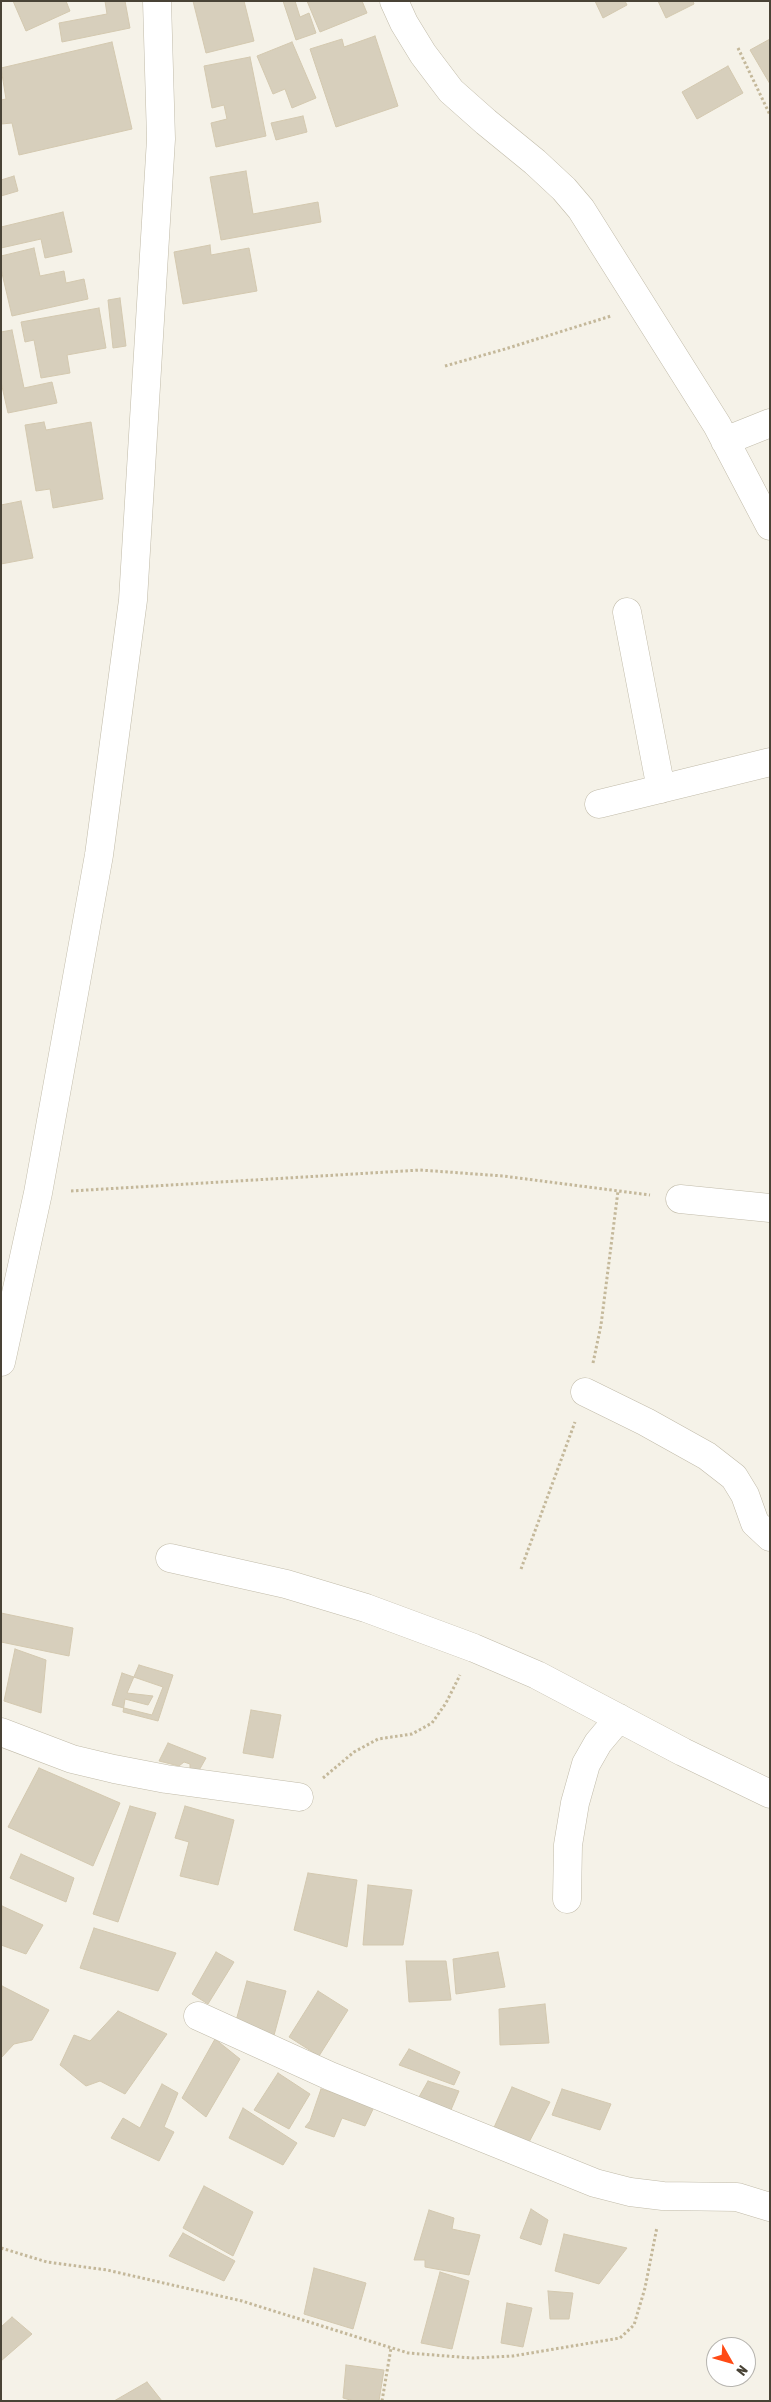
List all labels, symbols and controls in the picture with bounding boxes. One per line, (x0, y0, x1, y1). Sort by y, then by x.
north arrow (706, 2337, 756, 2387)
text: N (733, 2362, 751, 2379)

